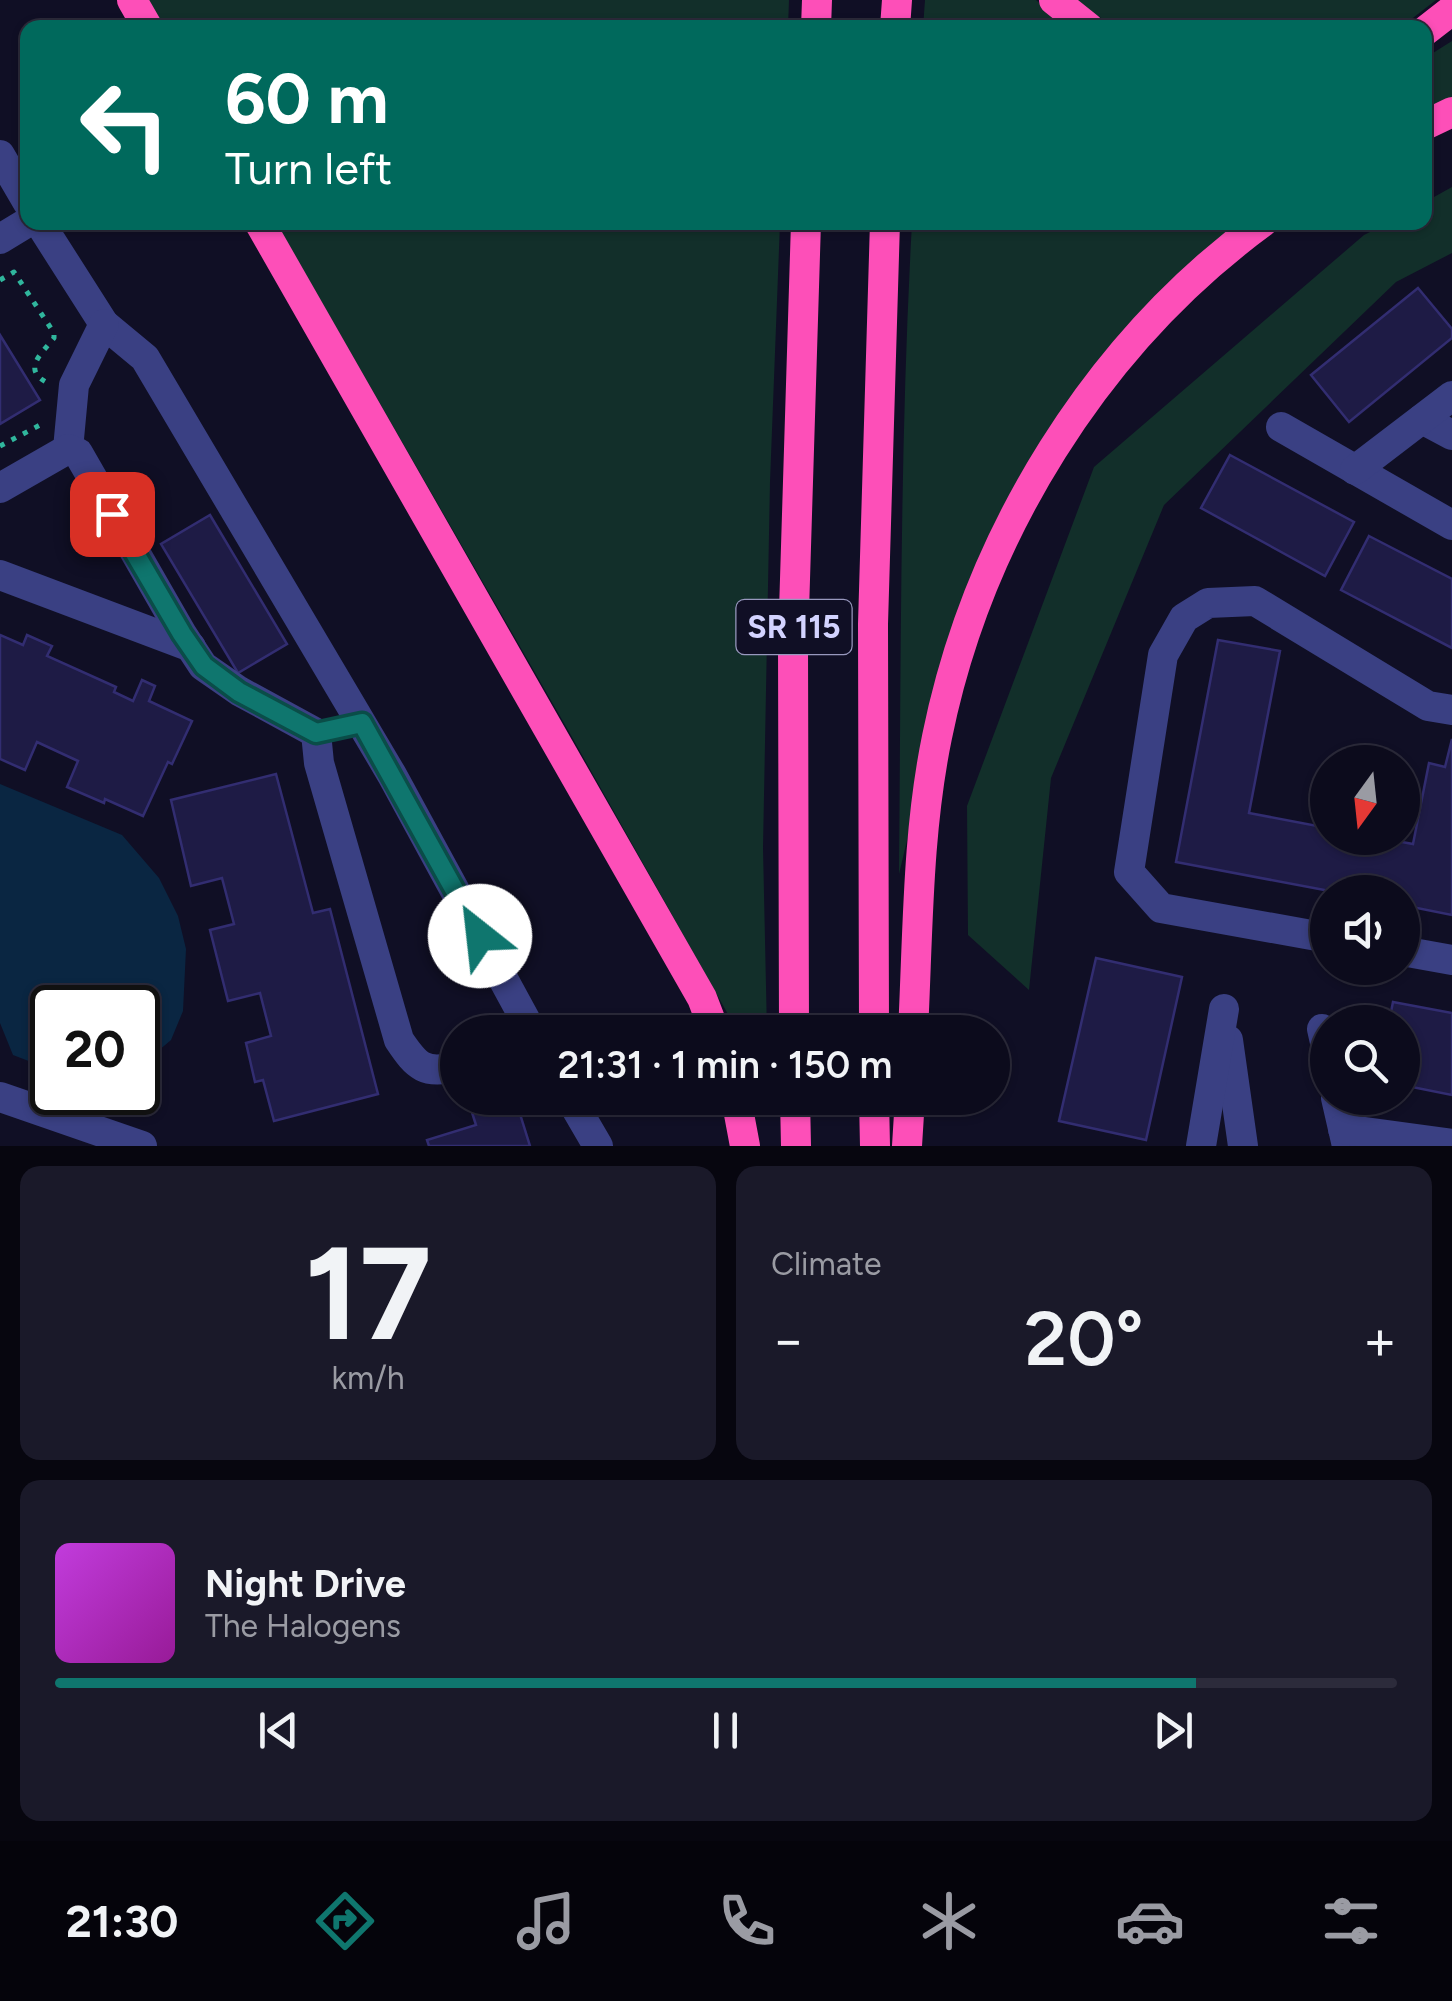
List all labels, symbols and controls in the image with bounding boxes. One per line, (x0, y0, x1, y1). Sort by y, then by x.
text: 60 m (225, 56, 389, 141)
icon: left (60, 60, 190, 190)
text: Turn left (225, 141, 392, 195)
pin (70, 472, 155, 557)
icon: arrive (85, 487, 140, 542)
road number: SR 115 (736, 600, 852, 654)
north arrow (1310, 745, 1420, 855)
map controls (1310, 745, 1420, 1115)
button: sound (1310, 875, 1420, 985)
position arrow (428, 884, 532, 988)
speed limit sign: 20 (30, 985, 160, 1115)
button: search (1310, 1005, 1420, 1115)
text: 21:31 · 1 min · 150 m (558, 1042, 892, 1088)
text: 17 (304, 1216, 432, 1372)
text: Climate (771, 1245, 882, 1283)
text: 20° (1024, 1294, 1144, 1384)
text: − (771, 1307, 805, 1373)
text: + (1363, 1307, 1397, 1373)
text: km/h (331, 1359, 405, 1397)
text: Night Drive (205, 1561, 406, 1607)
text: The Halogens (205, 1607, 401, 1645)
icon: previous (251, 1703, 306, 1758)
icon: pause (698, 1703, 753, 1758)
icon: next (1146, 1703, 1201, 1758)
icon: directions (310, 1886, 380, 1956)
icon: music (511, 1886, 581, 1956)
icon: phone (712, 1886, 782, 1956)
icon: climate (914, 1886, 984, 1956)
icon: car (1115, 1886, 1185, 1956)
icon: filters (1316, 1886, 1386, 1956)
text: 21:30 (66, 1894, 178, 1948)

